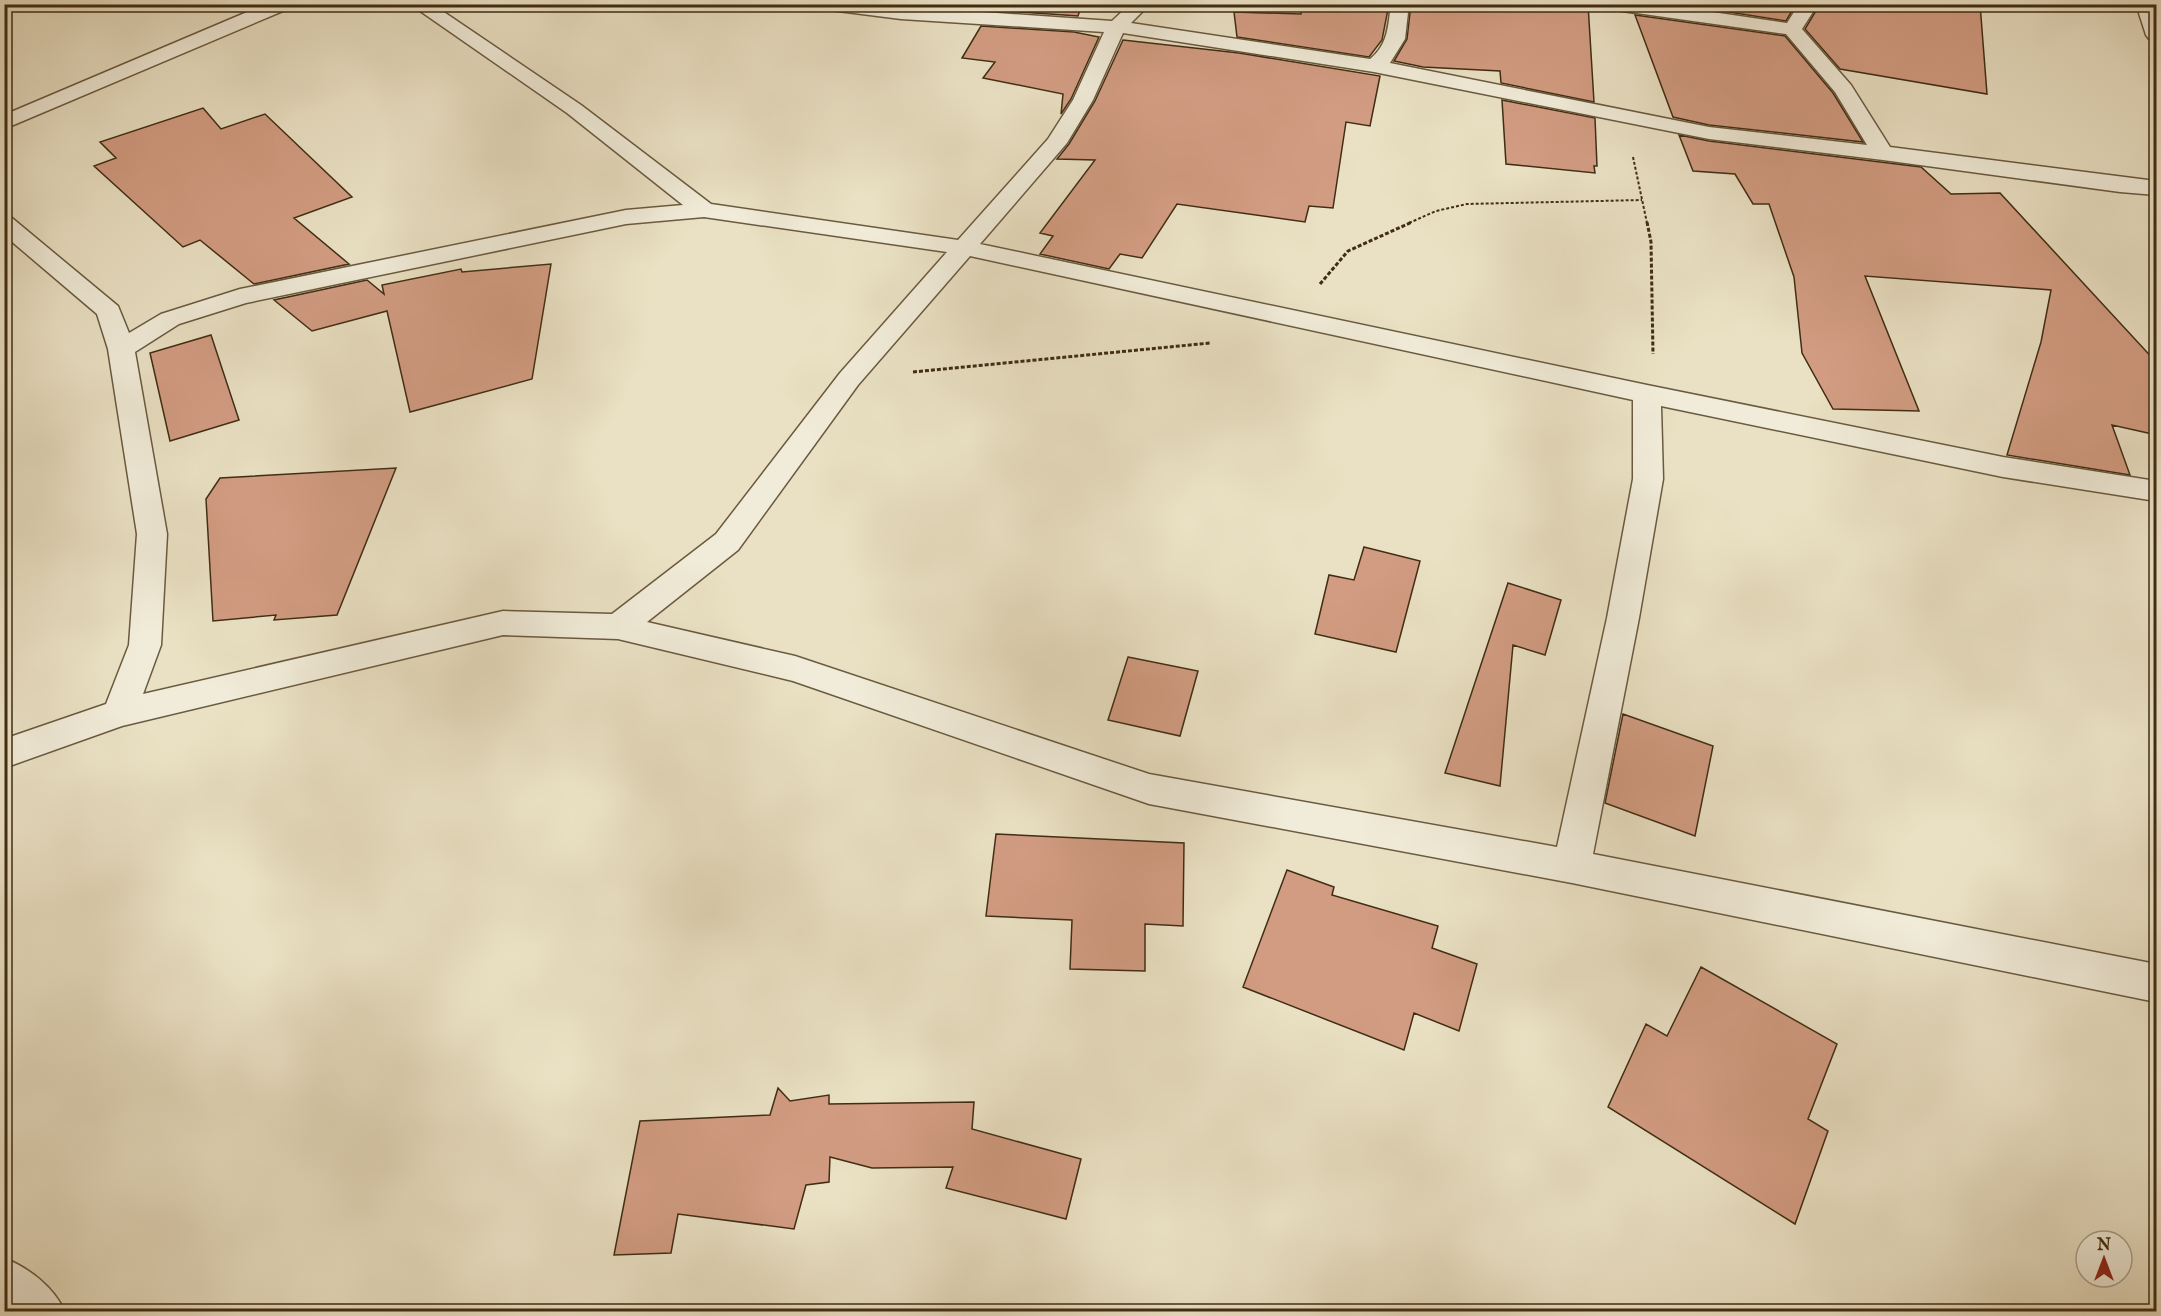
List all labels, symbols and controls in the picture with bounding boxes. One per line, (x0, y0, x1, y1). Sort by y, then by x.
north arrow (2074, 1229, 2134, 1289)
text: N (2096, 1236, 2111, 1256)

